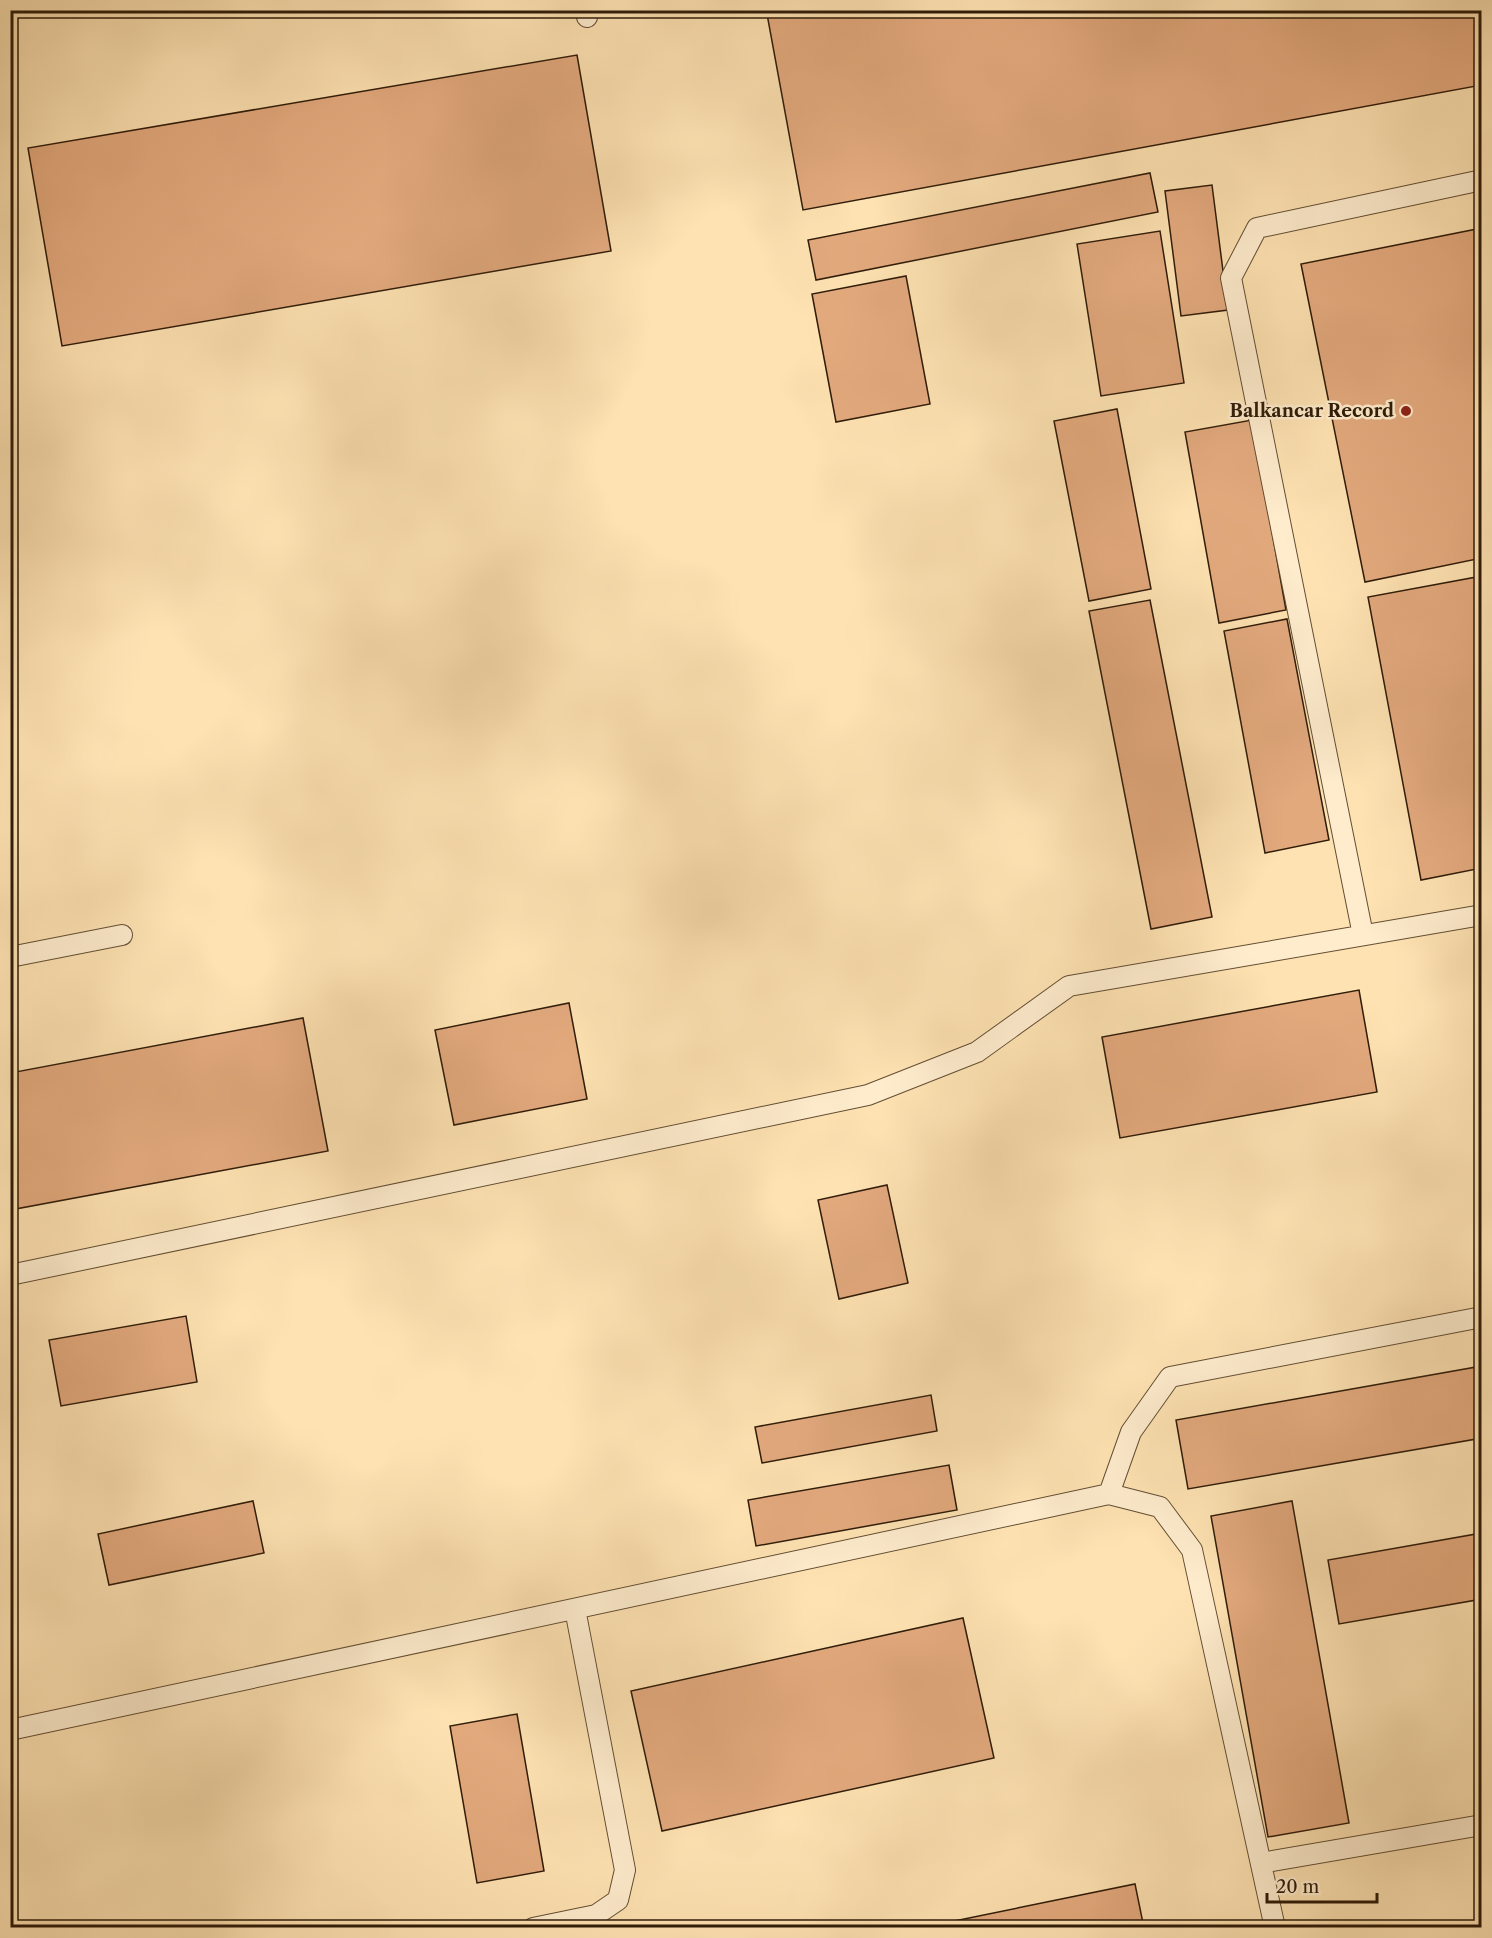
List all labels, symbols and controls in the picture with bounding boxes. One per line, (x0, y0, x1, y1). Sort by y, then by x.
place label: Balkancar Record (1230, 400, 1394, 422)
marker: Balkancar Record (1399, 404, 1413, 418)
scale bar (1267, 1866, 1376, 1904)
text: 20 m (1276, 1876, 1320, 1898)

